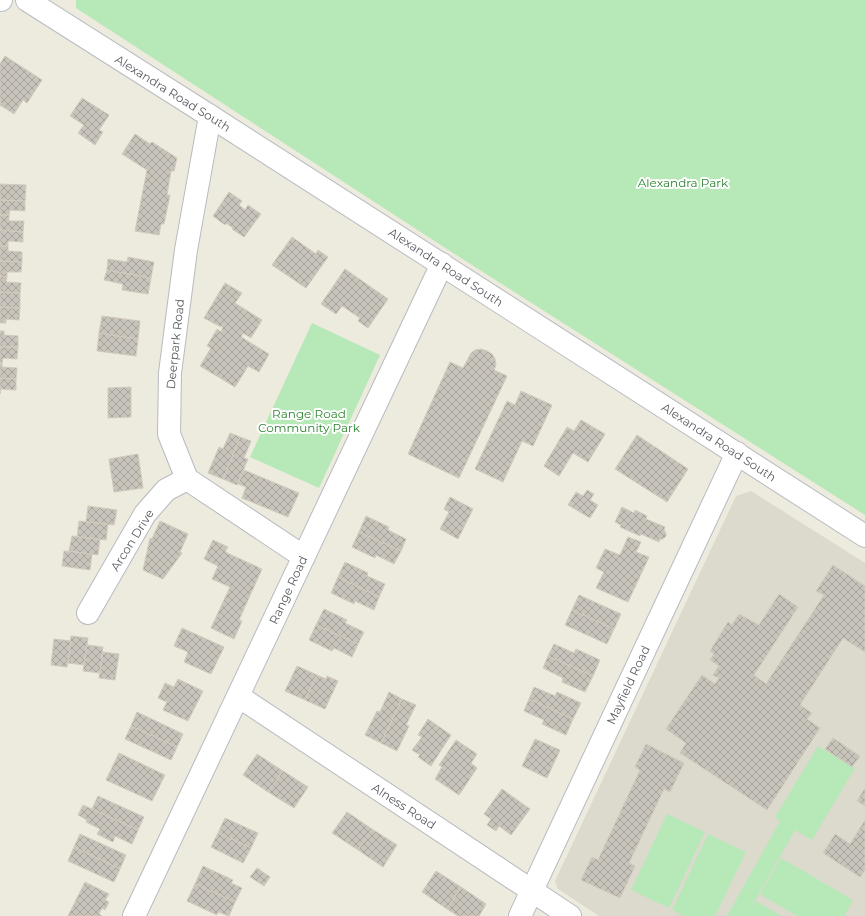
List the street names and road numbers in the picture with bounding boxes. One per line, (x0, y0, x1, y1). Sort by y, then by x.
street label: Alexandra Road South (112, 51, 234, 135)
street label: Alexandra Road South (386, 224, 506, 310)
street label: Deerpark Road (163, 298, 187, 390)
street label: Alexandra Road South (659, 399, 779, 485)
street label: Arcon Drive (107, 506, 157, 574)
street label: Range Road (266, 553, 310, 627)
street label: Mayfield Road (603, 643, 653, 727)
street label: Alness Road (369, 780, 439, 832)

